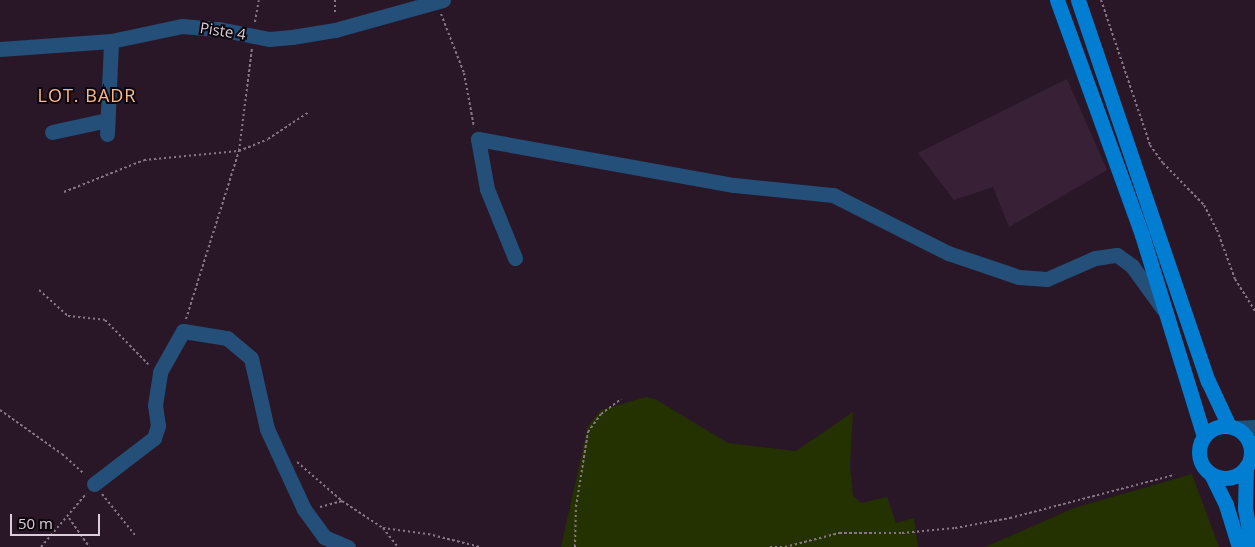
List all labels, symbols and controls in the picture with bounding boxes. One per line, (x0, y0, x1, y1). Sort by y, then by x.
street label: Piste 4 (199, 18, 247, 44)
district label: LOT. BADR (36, 84, 138, 106)
scale bar (12, 504, 102, 536)
text: 50 m (18, 513, 53, 533)

